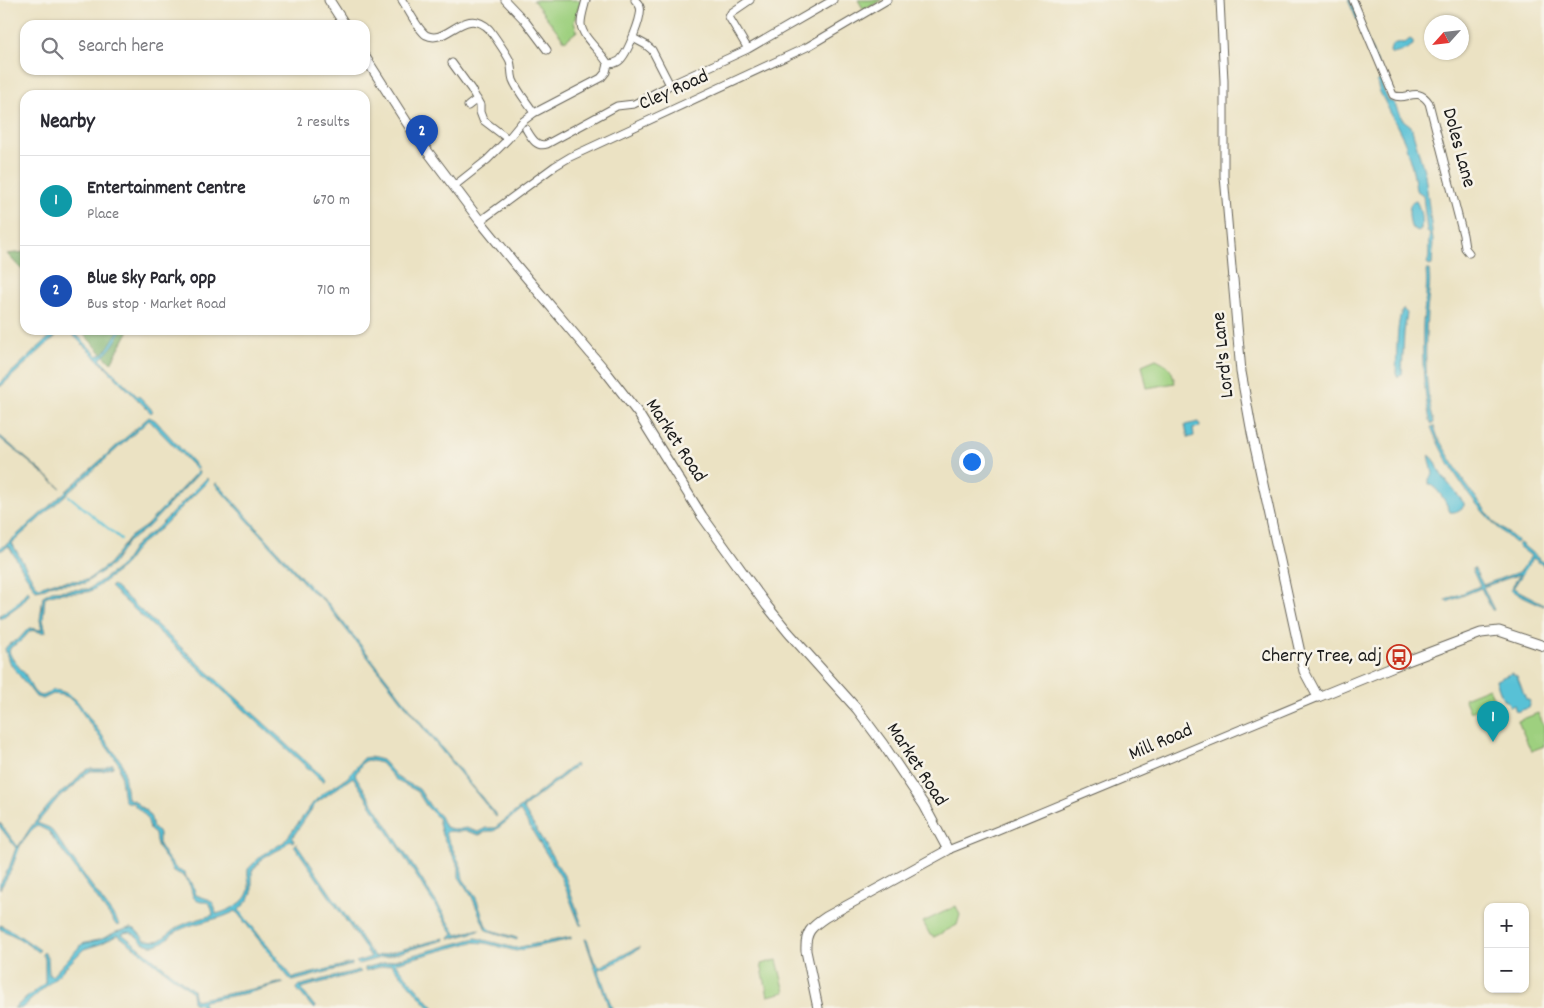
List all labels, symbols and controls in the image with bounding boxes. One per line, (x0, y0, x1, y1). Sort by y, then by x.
north arrow (1424, 15, 1469, 60)
search box (20, 20, 370, 75)
icon: search (38, 34, 66, 62)
text: Search here (78, 34, 164, 61)
street label: Cley Road (635, 63, 713, 119)
street label: Doles Lane (1434, 105, 1482, 191)
text: Nearby (40, 108, 95, 138)
text: 2 results (296, 111, 350, 134)
pin: 2 (406, 115, 438, 156)
text: Entertainment Centre (87, 176, 246, 203)
text: 1 (54, 189, 58, 212)
text: 670 m (313, 189, 350, 212)
text: Place (87, 203, 119, 226)
text: Blue Sky Park, opp (87, 266, 216, 293)
text: 2 (53, 279, 60, 302)
text: 710 m (317, 279, 350, 302)
text: Bus stop · Market Road (87, 293, 226, 316)
street label: Lord's Lane (1206, 310, 1242, 399)
street label: Market Road (637, 394, 713, 488)
your location (959, 449, 985, 475)
place label: Cherry Tree, adj (1261, 643, 1382, 671)
bus stop icon: Cherry Tree, adj (1386, 644, 1412, 670)
pin: 1 (1477, 701, 1509, 742)
street label: Mill Road (1125, 717, 1197, 769)
street label: Market Road (878, 718, 954, 812)
map controls (1484, 903, 1529, 993)
button: + (1484, 903, 1529, 948)
button: − (1484, 948, 1529, 993)

